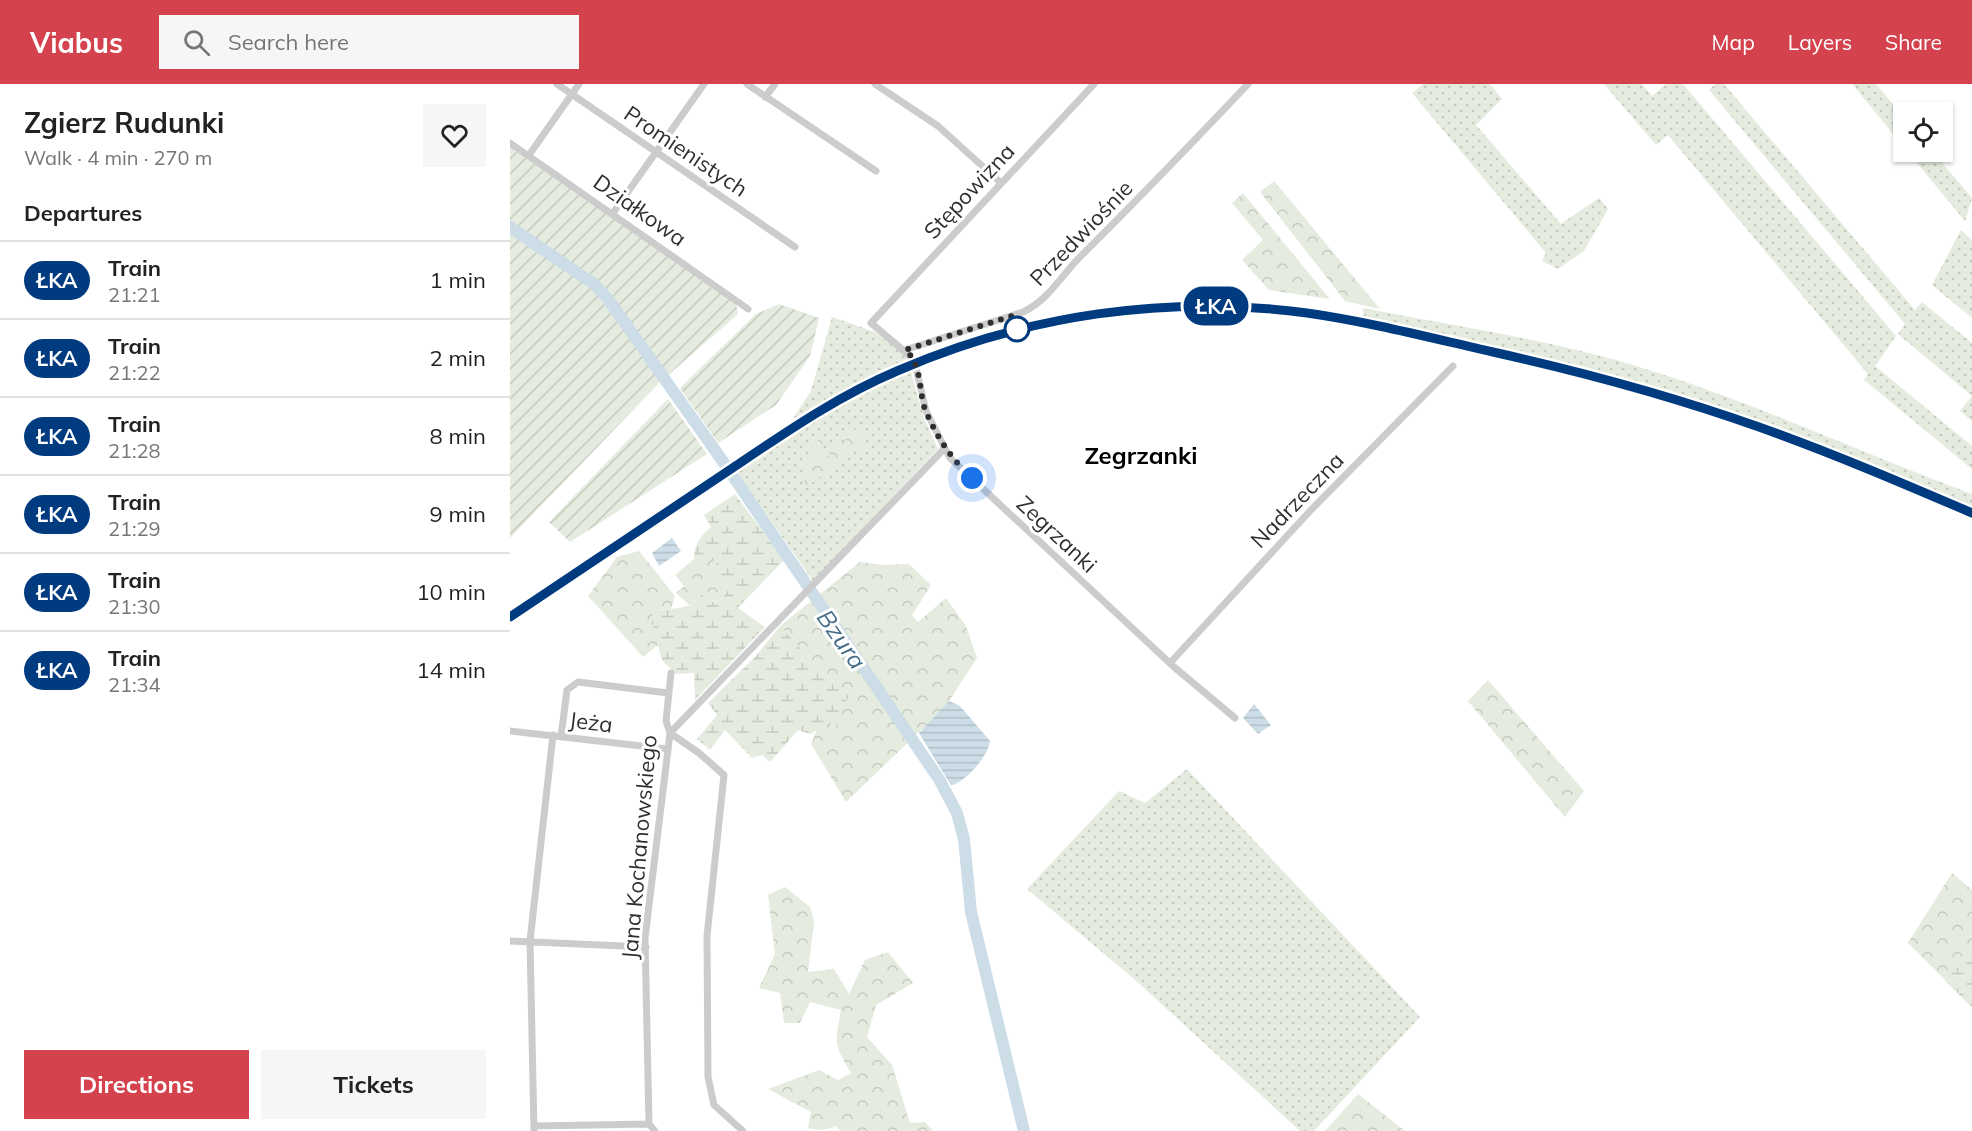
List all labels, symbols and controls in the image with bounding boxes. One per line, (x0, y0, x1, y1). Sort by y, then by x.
search box (159, 15, 579, 69)
text: Viabus (30, 25, 123, 60)
icon: search (180, 26, 213, 59)
text: Search here (228, 28, 349, 56)
text: Map (1712, 29, 1755, 55)
text: Layers (1788, 29, 1852, 55)
text: Share (1885, 29, 1942, 55)
street label: Promienistych (619, 99, 753, 203)
map controls (1893, 102, 1953, 162)
button: locate (1893, 102, 1953, 162)
button: heart (423, 104, 486, 167)
text: Zgierz Rudunki (24, 105, 224, 140)
street label: Stępowizna (918, 137, 1020, 245)
text: Walk · 4 min · 270 m (24, 145, 212, 170)
street label: Działkowa (588, 168, 692, 252)
street label: Przedwiośnie (1024, 174, 1138, 292)
text: Departures (24, 199, 142, 227)
text: Train (108, 254, 161, 282)
text: 1 min (430, 266, 486, 294)
text: ŁKA (37, 267, 77, 293)
text: 21:21 (108, 282, 161, 307)
line badge: ŁKA (1182, 286, 1250, 326)
text: ŁKA (1196, 293, 1236, 319)
unlabelled marker (1004, 316, 1030, 342)
text: Train (108, 332, 161, 360)
text: 2 min (430, 344, 486, 372)
text: ŁKA (37, 345, 77, 371)
text: 21:22 (108, 360, 161, 385)
text: Train (108, 410, 161, 438)
text: 8 min (430, 422, 486, 450)
text: ŁKA (37, 423, 77, 449)
text: 21:28 (108, 438, 161, 463)
district label: Zegrzanki (1084, 440, 1198, 470)
street label: Nadrzeczna (1244, 446, 1350, 554)
your location (957, 463, 987, 493)
text: Train (108, 488, 161, 516)
street label: Zegrzanki (1011, 490, 1103, 578)
text: 9 min (430, 500, 486, 528)
text: ŁKA (37, 501, 77, 527)
text: 21:29 (108, 516, 161, 541)
text: Train (108, 566, 161, 594)
text: 10 min (416, 578, 486, 606)
text: ŁKA (37, 579, 77, 605)
text: 21:30 (108, 594, 161, 619)
water label: Bzura (811, 604, 873, 674)
text: Train (108, 644, 161, 672)
text: 14 min (416, 656, 486, 684)
text: ŁKA (37, 657, 77, 683)
text: 21:34 (108, 672, 161, 697)
street label: Jeża (568, 705, 614, 739)
street label: Jana Kochanowskiego (615, 734, 663, 960)
button: Directions (24, 1050, 249, 1119)
button: Tickets (261, 1050, 486, 1119)

